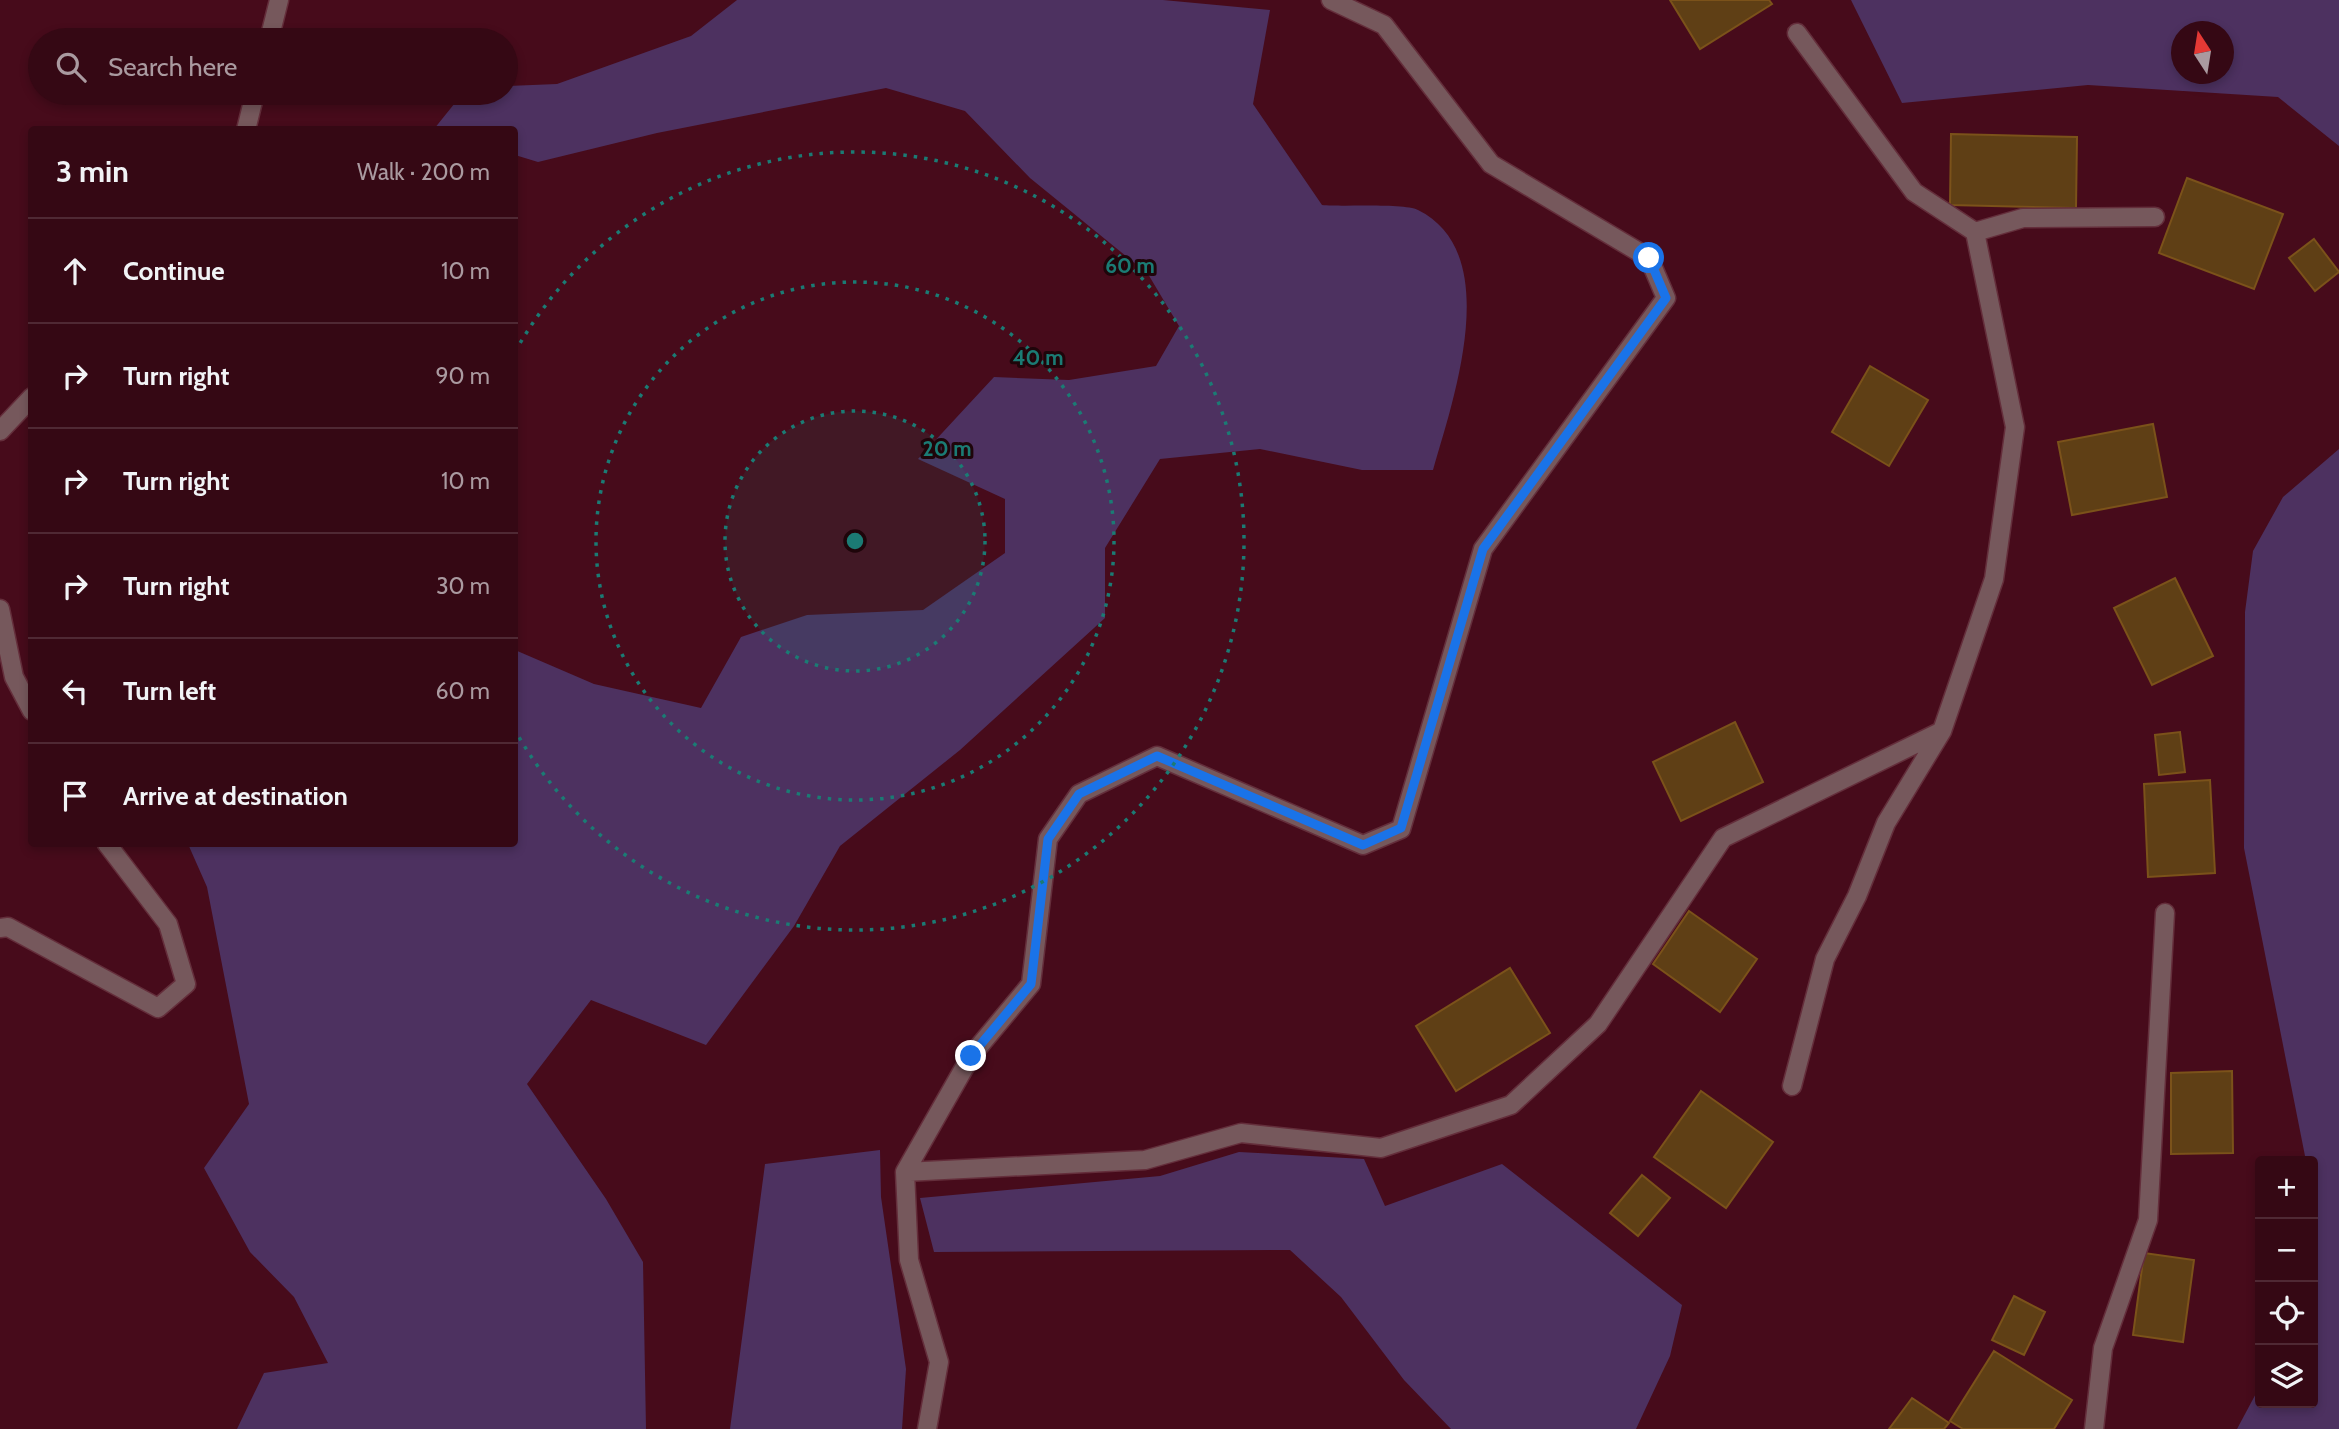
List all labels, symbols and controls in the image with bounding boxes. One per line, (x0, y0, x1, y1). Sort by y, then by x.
north arrow (2171, 21, 2234, 84)
search box (28, 28, 518, 105)
icon: search (52, 48, 90, 86)
text: Search here (108, 51, 237, 83)
text: 3 min (56, 153, 129, 190)
text: Walk · 200 m (357, 158, 490, 186)
route start (1633, 242, 1664, 273)
icon: ahead (56, 252, 94, 290)
text: 60 m (1105, 253, 1155, 278)
text: Continue (123, 255, 225, 287)
text: 10 m (441, 257, 490, 285)
text: 40 m (1013, 345, 1063, 370)
icon: right (56, 357, 94, 395)
text: Turn right (123, 360, 229, 392)
text: 90 m (436, 362, 490, 390)
text: 20 m (923, 436, 971, 461)
icon: right (56, 462, 94, 500)
text: Turn right (123, 465, 229, 497)
text: 10 m (441, 467, 490, 495)
centre of rings (843, 529, 867, 553)
icon: right (56, 567, 94, 605)
text: Turn right (123, 570, 229, 602)
text: 30 m (436, 572, 490, 600)
icon: left (56, 672, 94, 710)
text: Turn left (123, 675, 216, 707)
text: 60 m (436, 677, 490, 705)
icon: arrive (56, 777, 94, 815)
text: Arrive at destination (123, 780, 348, 812)
route end (955, 1040, 986, 1071)
map controls (2255, 1156, 2318, 1408)
button: + (2255, 1156, 2318, 1219)
button: − (2255, 1219, 2318, 1282)
button: locate (2255, 1282, 2318, 1345)
button: layers (2255, 1345, 2318, 1408)

